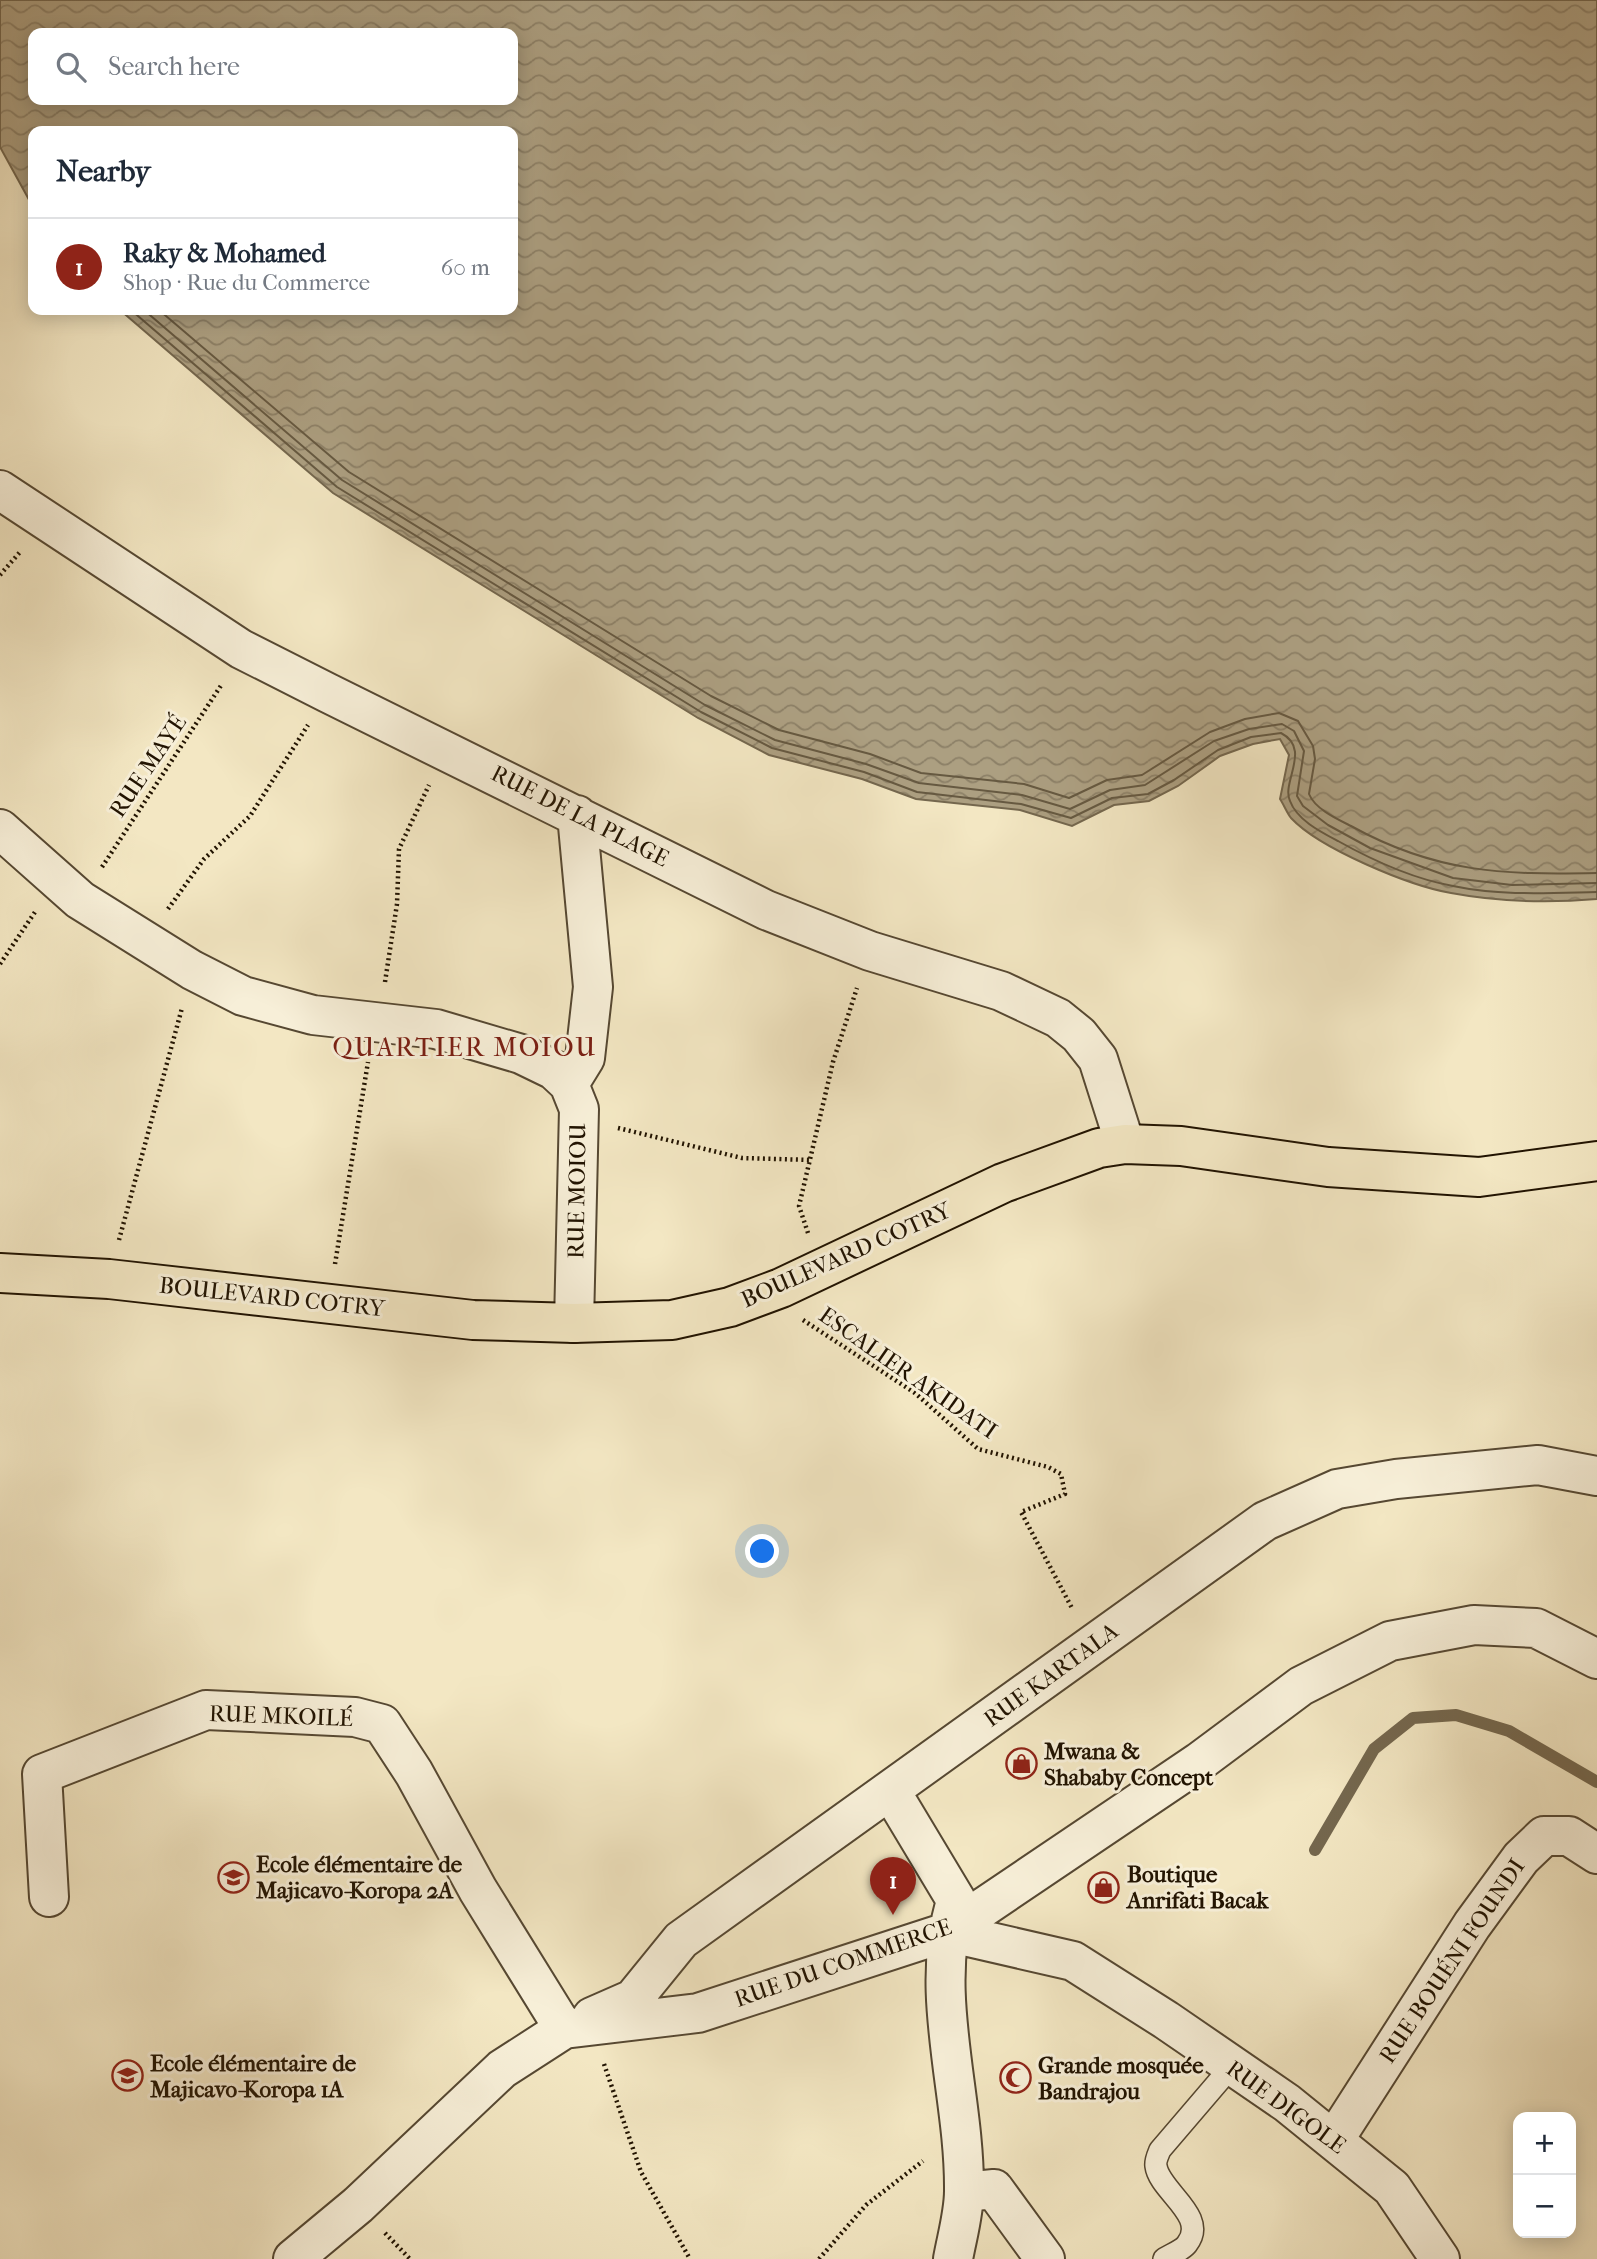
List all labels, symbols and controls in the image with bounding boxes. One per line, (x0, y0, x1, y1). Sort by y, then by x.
search box (28, 28, 518, 105)
icon: search (52, 48, 90, 86)
text: Search here (108, 51, 240, 82)
text: Nearby (56, 154, 151, 189)
text: Raky & Mohamed (123, 238, 326, 269)
text: 1 (75, 254, 83, 281)
text: 60 m (441, 254, 490, 281)
text: Shop · Rue du Commerce (123, 269, 370, 296)
street label: RUE MAYÉ (104, 710, 192, 822)
street label: RUE DE LA PLAGE (487, 760, 673, 872)
district label: QUARTIER MOIOU (333, 1032, 597, 1063)
street label: RUE MOIOU (562, 1123, 592, 1259)
street label: BOULEVARD COTRY (737, 1196, 956, 1313)
street label: BOULEVARD COTRY (158, 1272, 387, 1322)
street label: ESCALIER AKIDATI (814, 1301, 1002, 1445)
your location (745, 1534, 779, 1568)
street label: RUE KARTALA (979, 1617, 1124, 1733)
street label: RUE MKOILÉ (208, 1700, 354, 1732)
place label: Mwana & Shababy Concept (1044, 1738, 1214, 1791)
shop icon: Mwana & Shababy Concept (1004, 1747, 1038, 1781)
place label: Ecole élémentaire de Majicavo-Koropa 2A (256, 1851, 463, 1904)
street label: RUE BOUÉNI FOUNDI (1373, 1854, 1531, 2068)
pin: 1 (870, 1857, 916, 1915)
school or university icon: Ecole élémentaire de Majicavo-Koropa 2A (216, 1860, 250, 1894)
place label: Boutique Anrifati Bacak (1125, 1861, 1269, 1914)
shop icon: Boutique Anrifati Bacak (1087, 1870, 1121, 1904)
street label: RUE DU COMMERCE (731, 1913, 955, 2013)
place label: Ecole élémentaire de Majicavo-Koropa 1A (150, 2050, 357, 2103)
place label: Grande mosquée Bandrajou (1038, 2052, 1204, 2105)
street label: RUE DIGOLE (1221, 2055, 1351, 2159)
school or university icon: Ecole élémentaire de Majicavo-Koropa 1A (110, 2059, 144, 2093)
mosque icon: Grande mosquée Bandrajou (998, 2061, 1032, 2095)
map controls (1513, 2112, 1576, 2238)
button: + (1513, 2112, 1576, 2175)
button: − (1513, 2175, 1576, 2238)

